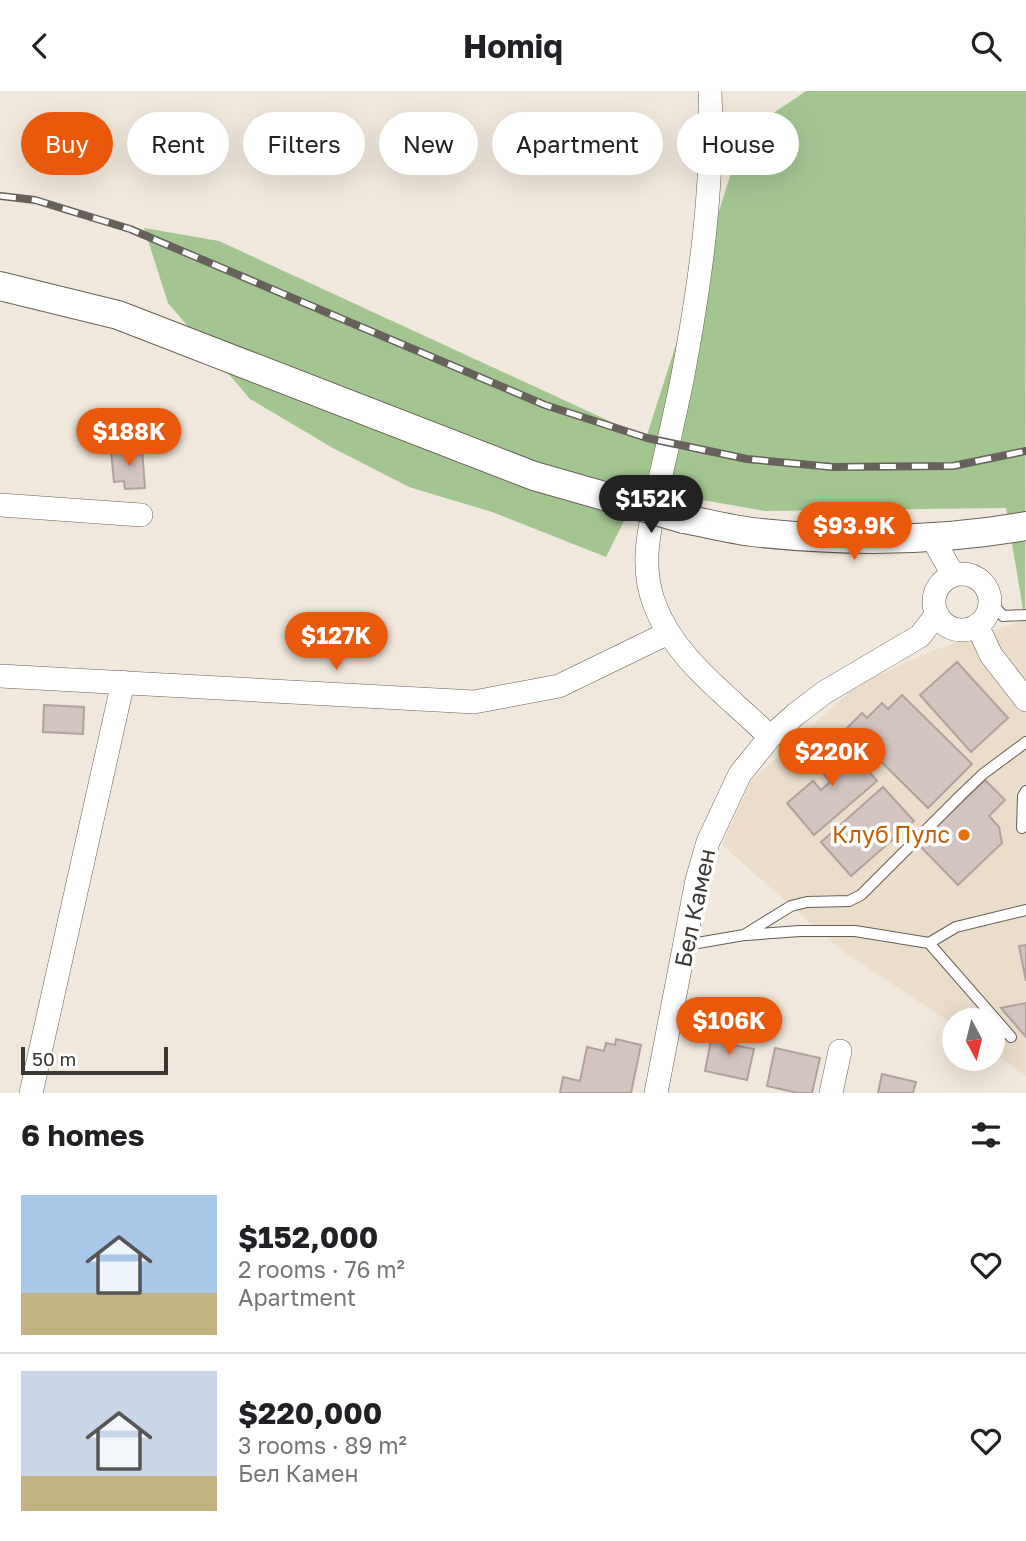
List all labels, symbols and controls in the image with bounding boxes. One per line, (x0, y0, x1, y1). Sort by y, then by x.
icon: back (21, 27, 59, 65)
text: Homiq (463, 27, 563, 65)
icon: search (967, 27, 1005, 65)
chip: Buy (21, 112, 113, 175)
chip: Rent (127, 112, 229, 175)
chip: Filters (243, 112, 365, 175)
chip: New (379, 112, 478, 175)
chip: Apartment (492, 112, 663, 175)
chip: House (677, 112, 799, 175)
pin: $188K (80, 409, 178, 468)
text: $188K (92, 417, 166, 445)
pin: $152K (602, 475, 700, 535)
text: $152K (615, 484, 687, 512)
pin: $93.9K (797, 503, 911, 562)
text: $93.9K (813, 511, 895, 539)
pin: $127K (287, 613, 385, 672)
text: $127K (301, 621, 371, 649)
pin: $220K (783, 729, 881, 788)
text: $220K (794, 737, 870, 765)
place label: Клуб Пулс (832, 820, 950, 848)
marker: Клуб Пулс (956, 827, 972, 843)
street label: Бел Камен (668, 846, 720, 970)
pin: $106K (680, 997, 778, 1057)
text: $106K (692, 1006, 766, 1034)
north arrow (942, 1008, 1004, 1071)
map controls (942, 1008, 1005, 1071)
scale bar (21, 1044, 168, 1076)
text: 50 m (32, 1047, 76, 1070)
icon: filters (967, 1116, 1005, 1154)
text: 6 homes (21, 1117, 144, 1153)
text: $152,000 (238, 1219, 378, 1255)
icon: home (77, 1223, 161, 1307)
icon: heart (967, 1246, 1005, 1284)
text: 2 rooms · 76 m² (238, 1255, 405, 1283)
text: Apartment (238, 1283, 356, 1311)
text: $220,000 (238, 1395, 382, 1431)
icon: home (77, 1399, 161, 1483)
icon: heart (967, 1422, 1005, 1460)
text: 3 rooms · 89 m² (238, 1431, 407, 1459)
text: Бел Камен (238, 1459, 358, 1487)

